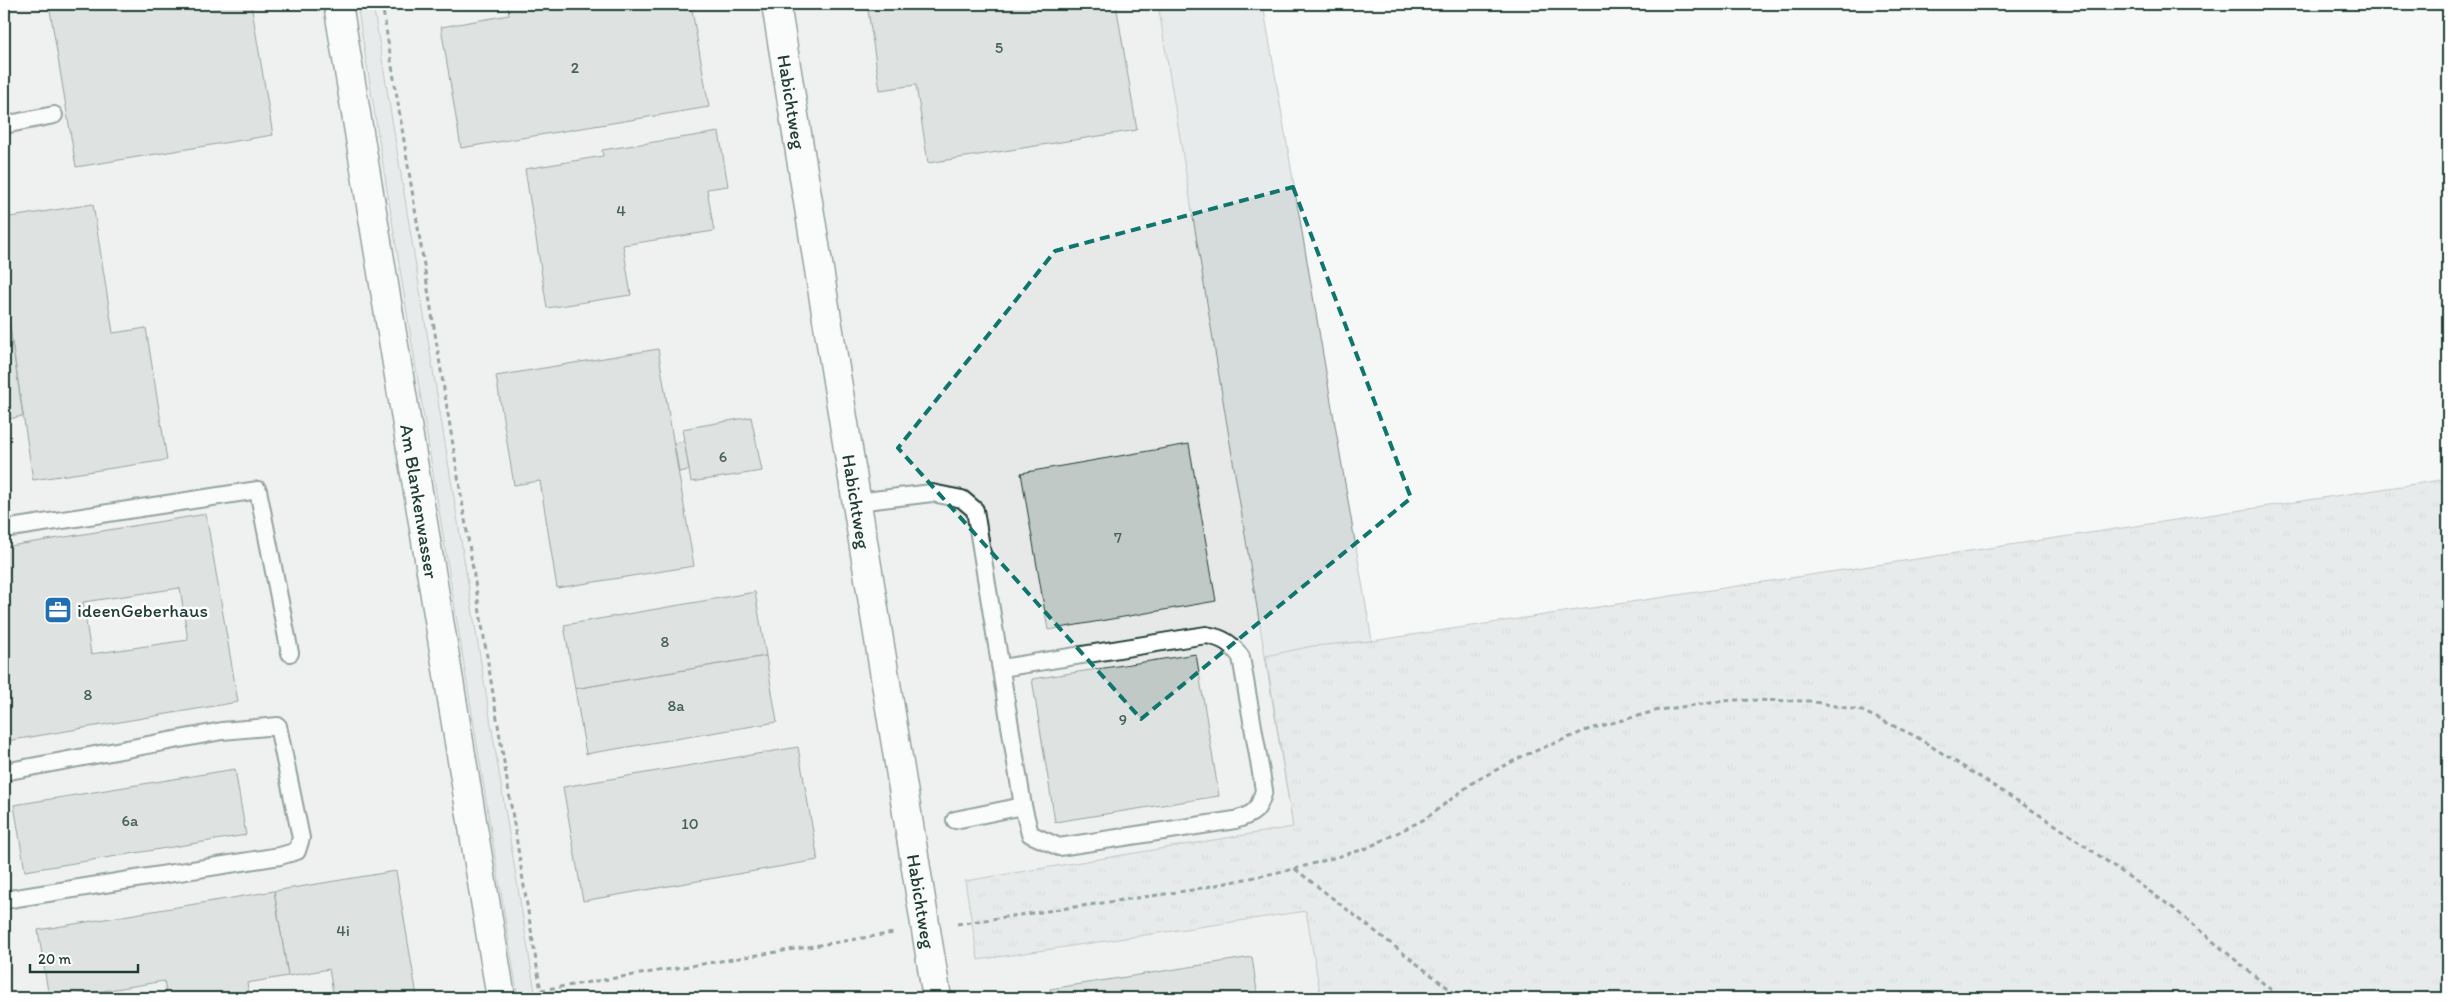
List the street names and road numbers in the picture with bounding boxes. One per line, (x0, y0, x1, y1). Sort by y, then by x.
street label: Habichtweg (772, 53, 810, 151)
street label: Am Blankenwasser (395, 423, 443, 581)
street label: Habichtweg (837, 453, 875, 551)
street label: Habichtweg (902, 852, 940, 951)

